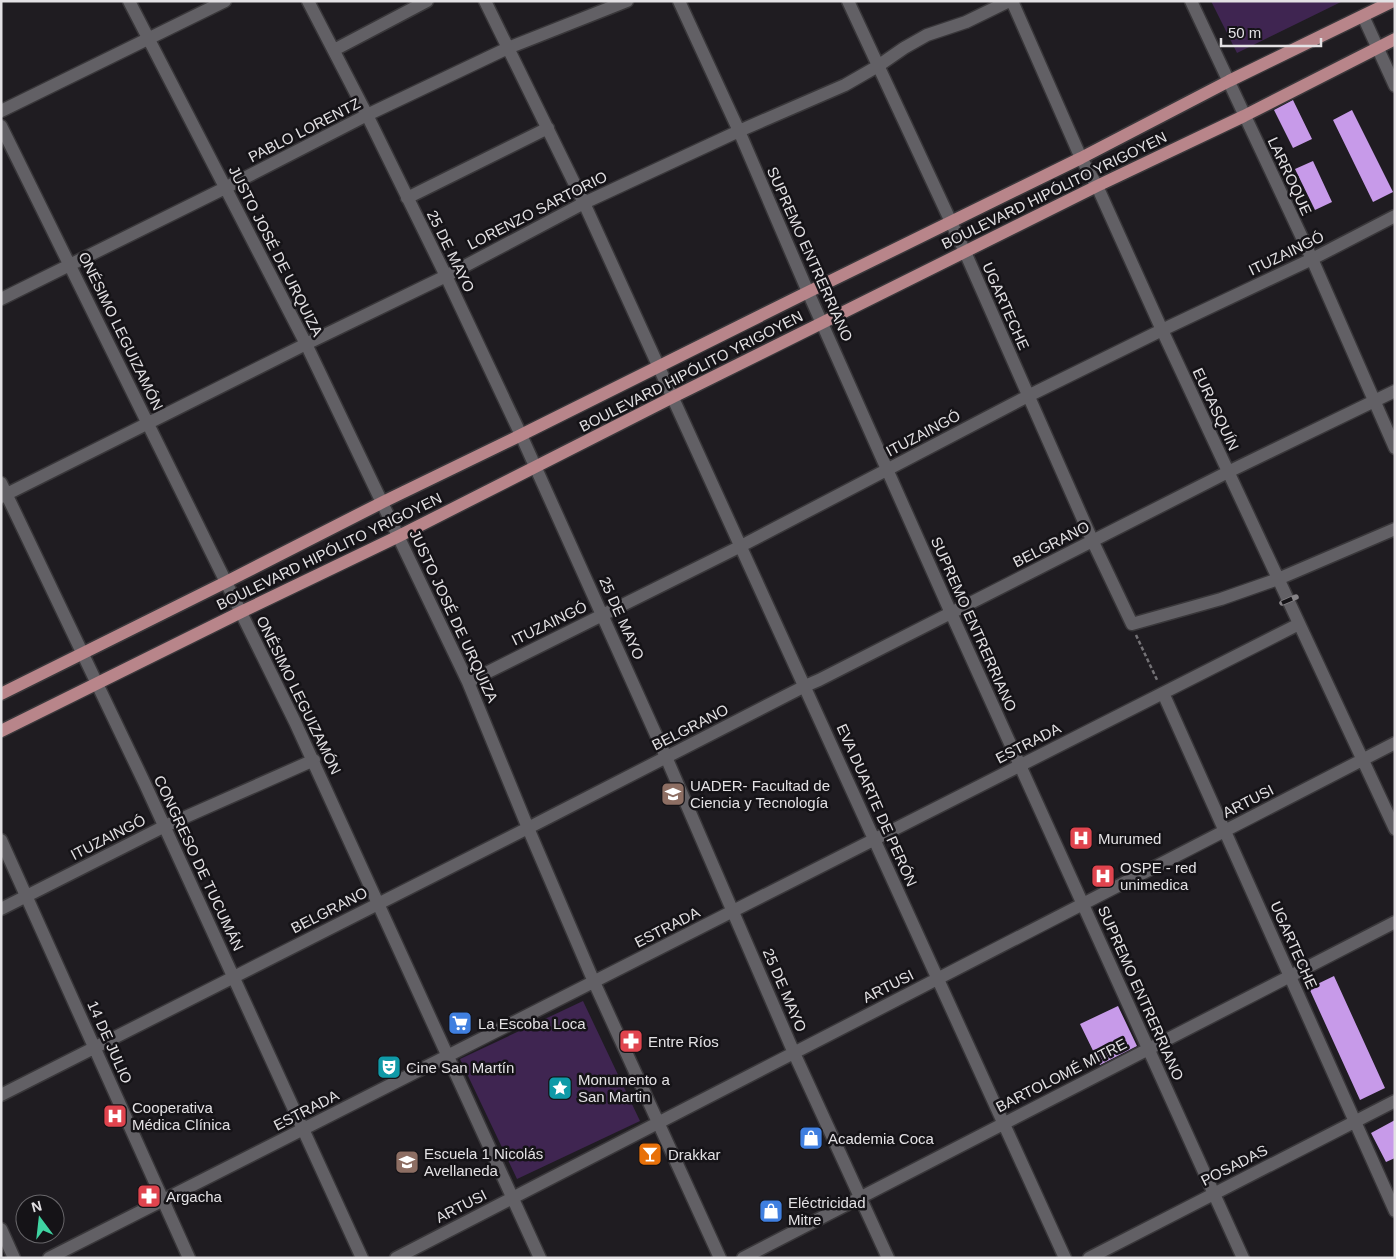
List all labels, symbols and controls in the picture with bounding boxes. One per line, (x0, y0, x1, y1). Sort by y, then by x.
scale bar (1221, 15, 1321, 47)
text: 50 m (1228, 24, 1261, 41)
street label: PABLO LORENTZ (245, 94, 363, 166)
street label: BOULEVARD HIPÓLITO YRIGOYEN (939, 128, 1169, 252)
street label: LARROQUE (1265, 134, 1315, 218)
street label: JUSTO JOSÉ DE URQUIZA (226, 163, 326, 339)
street label: SUPREMO ENTRERRIANO (764, 164, 856, 344)
street label: LORENZO SARTORIO (464, 167, 610, 253)
street label: 25 DE MAYO (424, 207, 478, 295)
street label: ITUZAINGÓ (1246, 227, 1326, 279)
street label: ONÉSIMO LEGUIZAMÓN (75, 249, 167, 413)
street label: UGARTECHE (979, 260, 1033, 352)
street label: BOULEVARD HIPÓLITO YRIGOYEN (576, 307, 806, 435)
street label: EURASQUÍN (1189, 365, 1243, 453)
street label: ITUZAINGÓ (883, 406, 963, 460)
street label: BOULEVARD HIPÓLITO YRIGOYEN (214, 489, 444, 613)
street label: BELGRANO (1010, 518, 1092, 570)
street label: JUSTO JOSÉ DE URQUIZA (406, 527, 502, 705)
street label: SUPREMO ENTRERRIANO (928, 534, 1020, 714)
street label: 25 DE MAYO (596, 574, 648, 662)
street label: ITUZAINGÓ (509, 597, 589, 649)
street label: ONÉSIMO LEGUIZAMÓN (253, 613, 345, 777)
street label: BELGRANO (649, 701, 731, 753)
street label: ESTRADA (993, 719, 1063, 767)
street label: EVA DUARTE DE PERÓN (833, 721, 921, 889)
street label: CONGRESO DE TUCUMÁN (151, 773, 247, 953)
place label: UADER- Facultad de Ciencia y Tecnología (690, 777, 830, 811)
school or university icon: UADER- Facultad de Ciencia y Tecnología (660, 781, 686, 807)
street label: ARTUSI (1220, 781, 1276, 821)
street label: ITUZAINGÓ (68, 811, 148, 863)
hospital icon: Murumed (1068, 825, 1094, 851)
place label: Murumed (1098, 830, 1161, 847)
place label: OSPE - red unimedica (1120, 859, 1197, 893)
hospital icon: OSPE - red unimedica (1090, 863, 1116, 889)
street label: BELGRANO (288, 884, 370, 936)
street label: UGARTECHE (1267, 899, 1321, 991)
street label: ESTRADA (632, 903, 702, 951)
street label: SUPREMO ENTRERRIANO (1095, 903, 1187, 1083)
street label: 25 DE MAYO (760, 946, 810, 1034)
street label: ARTUSI (860, 966, 916, 1006)
street label: 14 DE JULIO (84, 998, 136, 1086)
supermarket icon: La Escoba Loca (447, 1010, 473, 1036)
place label: La Escoba Loca (478, 1015, 586, 1032)
pharmacy icon: Entre Ríos (618, 1028, 644, 1054)
place label: Entre Ríos (648, 1033, 719, 1050)
street label: BARTOLOMÉ MITRE (993, 1035, 1129, 1115)
theatre icon: Cine San Martín (376, 1054, 402, 1080)
place label: Cine San Martín (406, 1059, 514, 1076)
place label: Monumento a San Martin (578, 1071, 670, 1105)
place icon: Monumento a San Martin (547, 1075, 573, 1101)
street label: ESTRADA (271, 1086, 341, 1134)
place label: Cooperativa Médica Clínica (132, 1099, 231, 1133)
hospital icon: Cooperativa Médica Clínica (102, 1103, 128, 1129)
shop icon: Academia Coca (798, 1125, 824, 1151)
place label: Academia Coca (828, 1130, 935, 1147)
bar icon: Drakkar (637, 1141, 663, 1167)
street label: POSADAS (1198, 1141, 1270, 1189)
place label: Escuela 1 Nicolás Avellaneda (424, 1145, 543, 1179)
place label: Drakkar (668, 1146, 721, 1163)
school or university icon: Escuela 1 Nicolás Avellaneda (394, 1149, 420, 1175)
pharmacy icon: Argacha (136, 1183, 162, 1209)
street label: ARTUSI (433, 1186, 489, 1226)
place label: Argacha (166, 1188, 223, 1205)
north arrow (15, 1194, 65, 1244)
place label: Eléctricidad Mitre (788, 1194, 866, 1228)
text: N (30, 1197, 44, 1215)
shop icon: Eléctricidad Mitre (758, 1198, 784, 1224)

